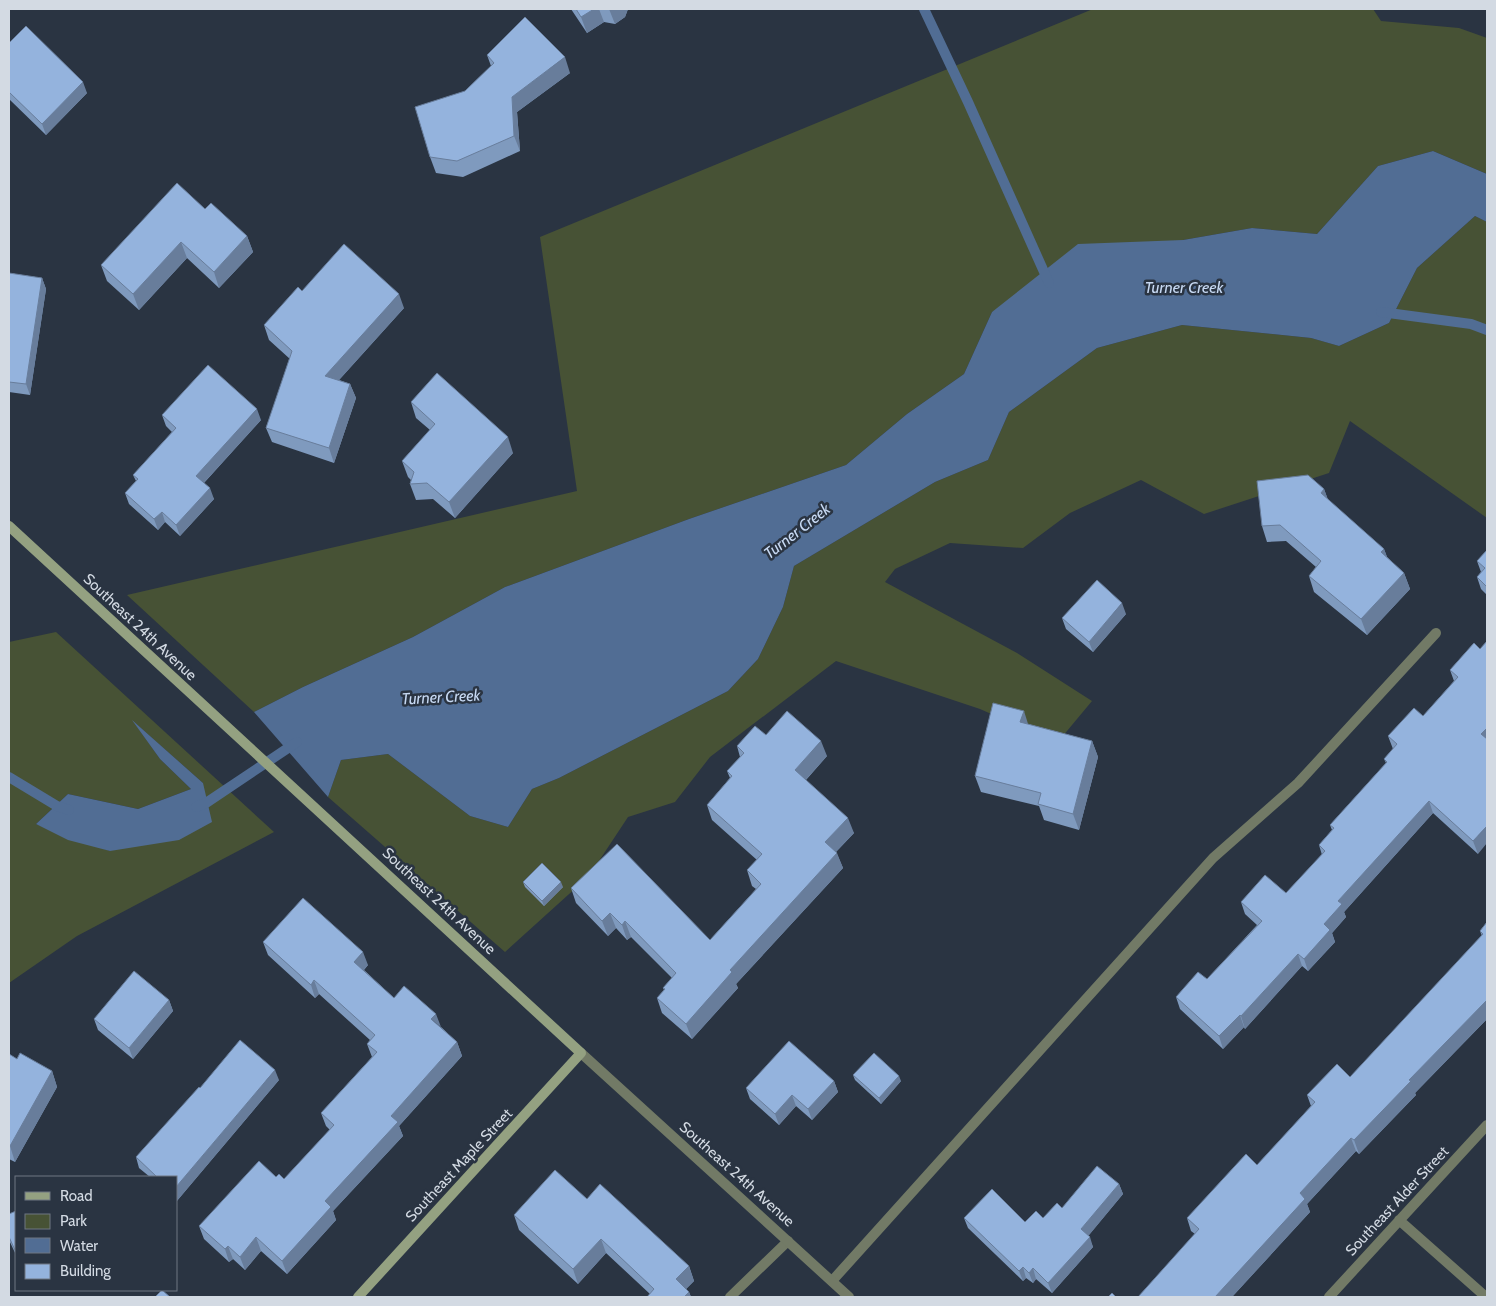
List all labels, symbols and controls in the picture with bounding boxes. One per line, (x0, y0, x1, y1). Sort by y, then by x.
water label: Turner Creek (1145, 278, 1225, 297)
water label: Turner Creek (760, 499, 835, 563)
street label: Southeast 24th Avenue (80, 570, 201, 684)
water label: Turner Creek (401, 685, 482, 709)
street label: Southeast 24th Avenue (379, 844, 500, 958)
street label: Southeast Maple Street (402, 1105, 516, 1225)
street label: Southeast 24th Avenue (676, 1118, 798, 1230)
street label: Southeast Alder Street (1342, 1143, 1452, 1259)
legend (15, 1176, 178, 1291)
text: Road (60, 1187, 93, 1205)
text: Park (60, 1212, 87, 1230)
text: Water (60, 1237, 98, 1255)
text: Building (60, 1262, 111, 1280)

